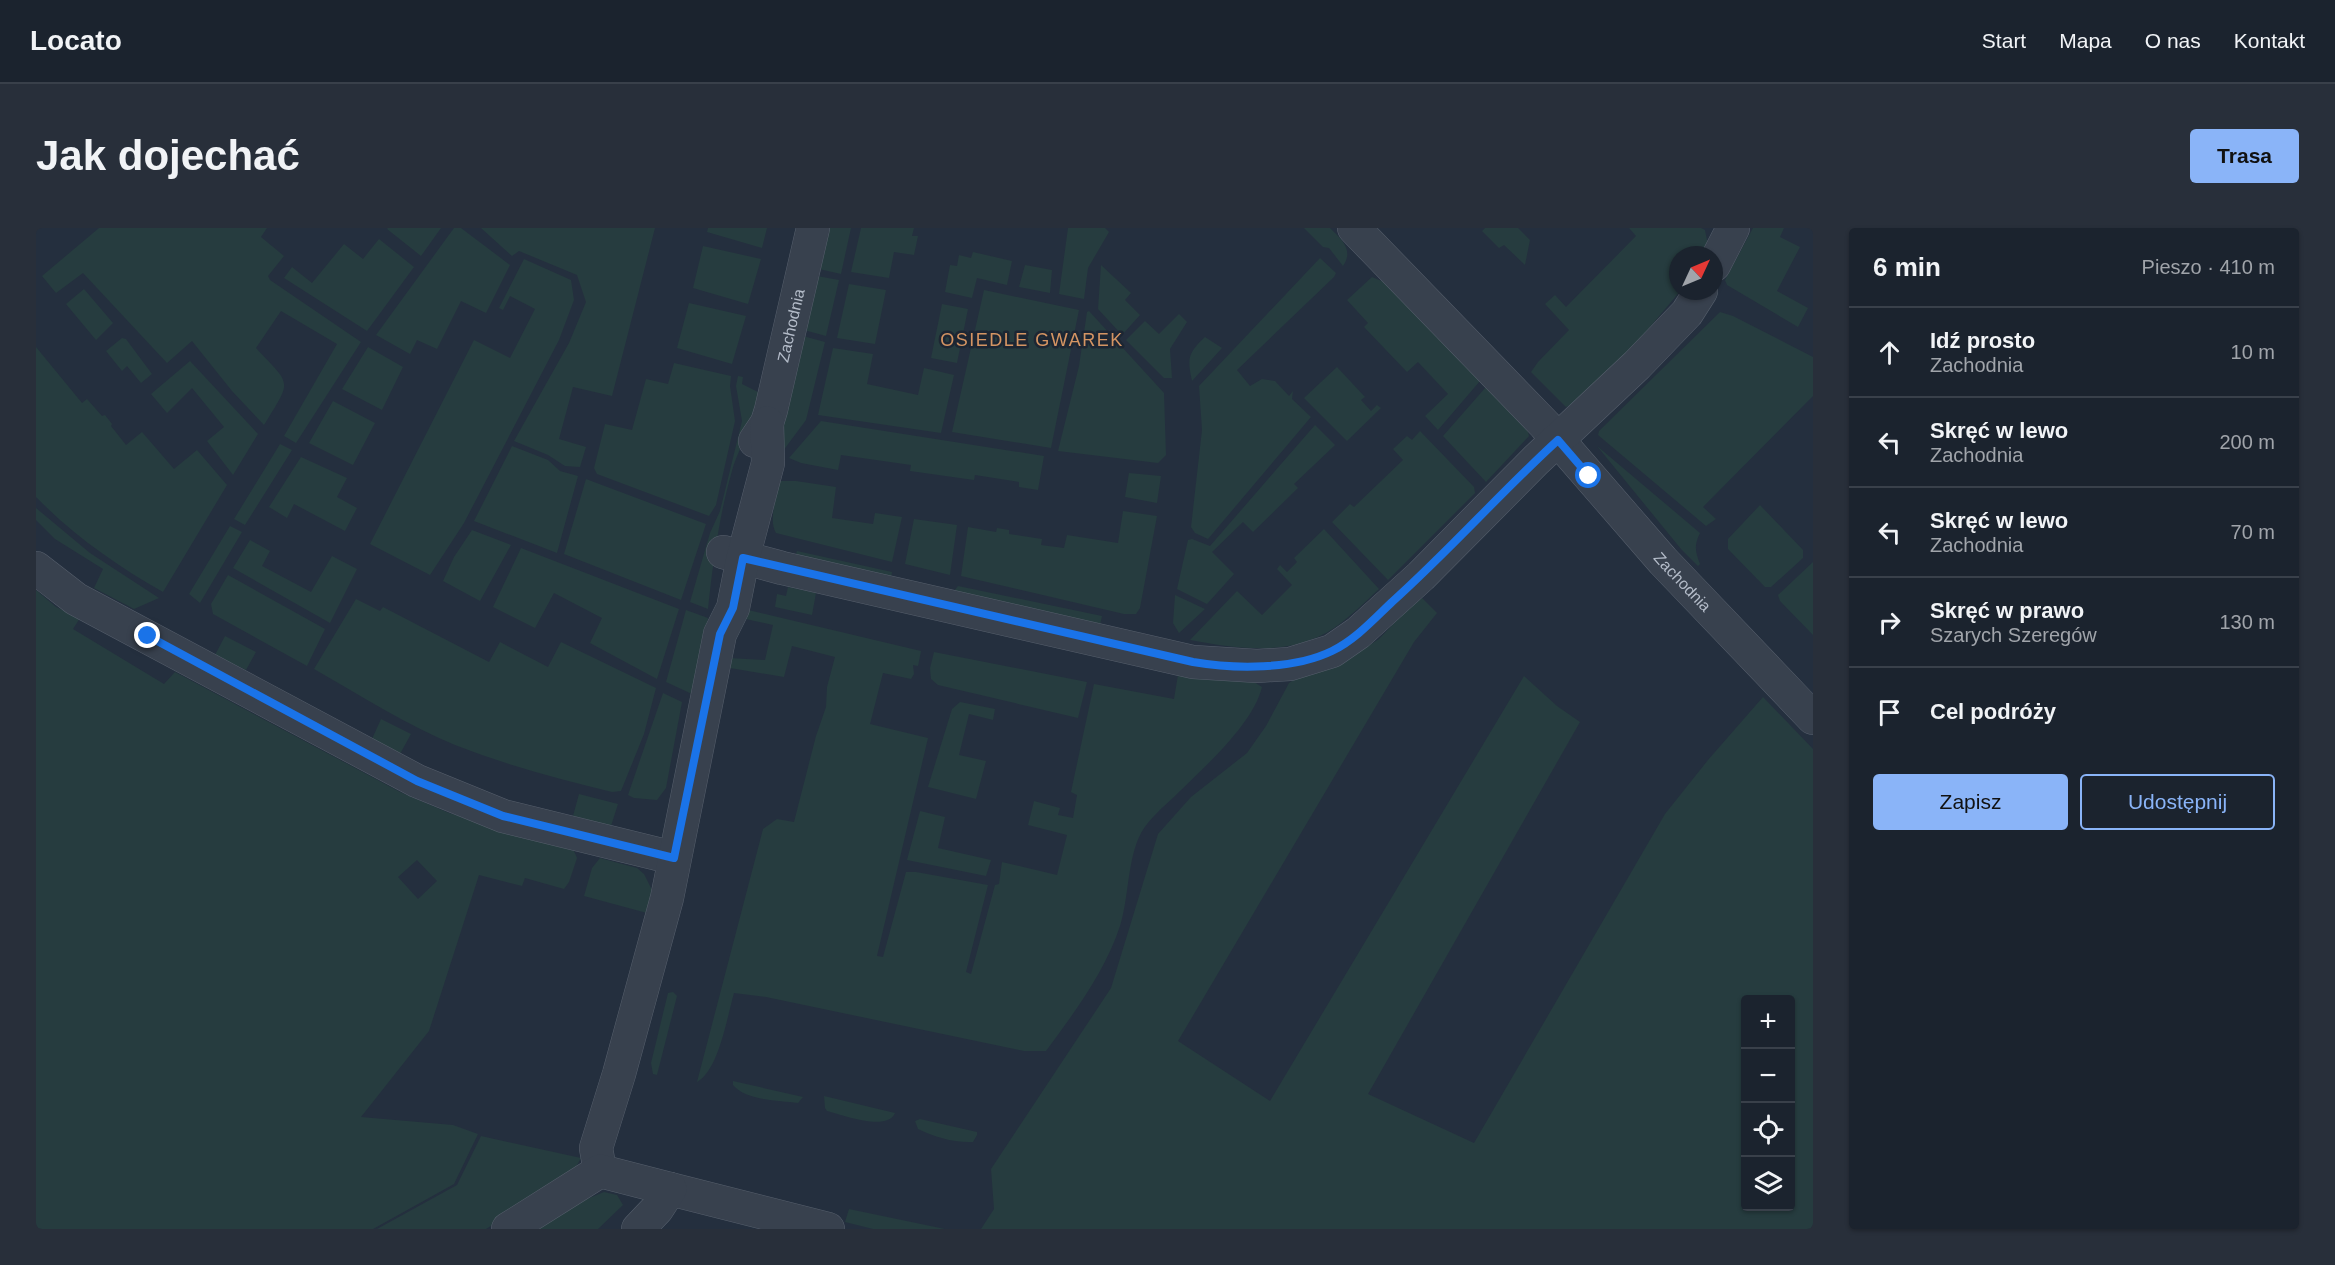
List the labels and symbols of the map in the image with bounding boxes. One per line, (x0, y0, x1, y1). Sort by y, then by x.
north arrow (1669, 246, 1723, 300)
street label: Zachodnia (774, 287, 808, 364)
district label: OSIEDLE GWAREK (940, 330, 1124, 350)
route start (1575, 462, 1601, 488)
street label: Zachodnia (1650, 549, 1714, 615)
route end (134, 622, 160, 648)

